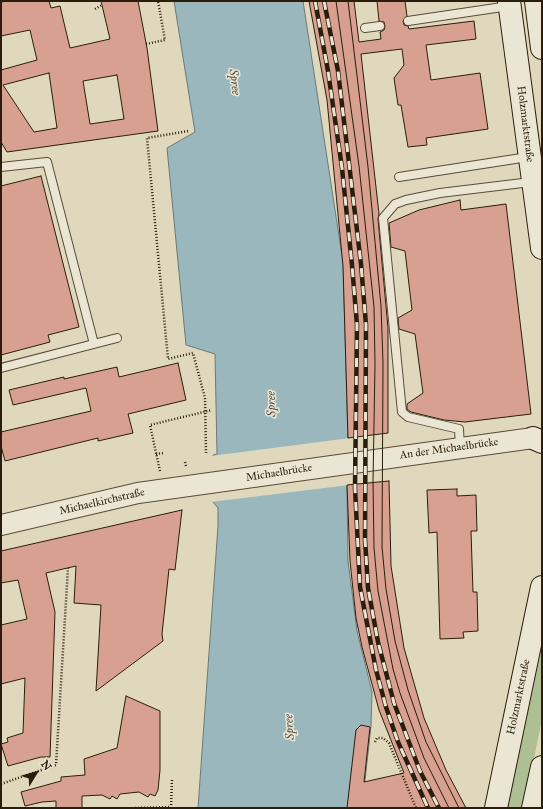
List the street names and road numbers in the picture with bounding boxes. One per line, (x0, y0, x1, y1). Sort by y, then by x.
street label: Holzmarktstraße (514, 85, 536, 163)
street label: An der Michaelbrücke (399, 436, 499, 462)
street label: Michaelbrücke (245, 461, 313, 485)
street label: Michaelkirchstraße (58, 486, 146, 518)
street label: Holzmarktstraße (505, 658, 533, 736)

